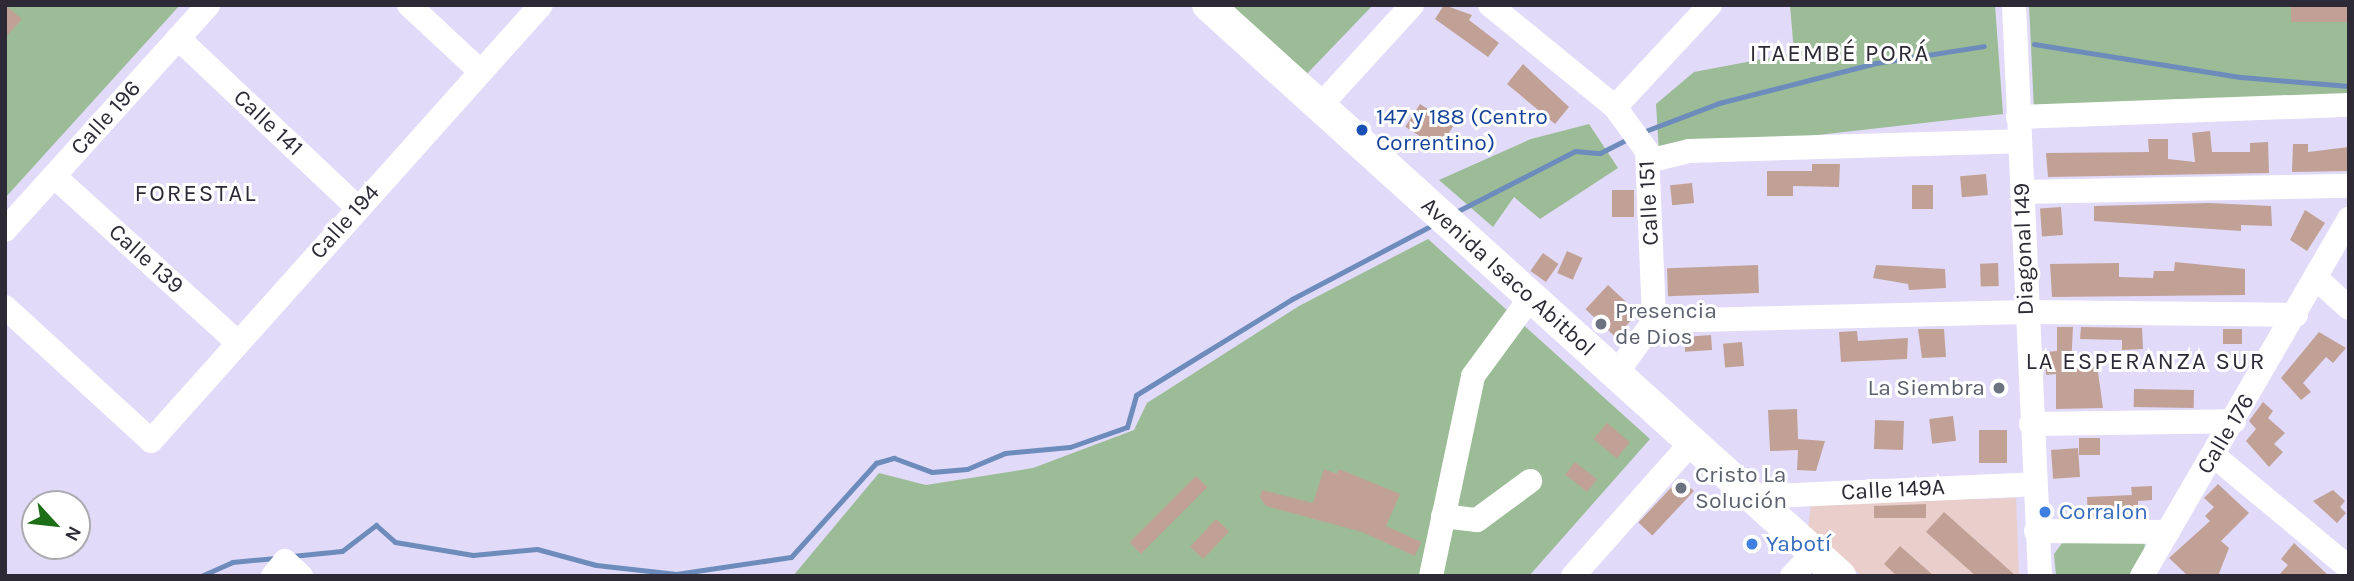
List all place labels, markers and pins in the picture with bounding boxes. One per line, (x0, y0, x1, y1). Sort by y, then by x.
place label: 147 y 188 (Centro Correntino) (1376, 103, 1548, 157)
marker: 147 y 188 (Centro Correntino) (1354, 122, 1370, 138)
place label: Presencia de Dios (1615, 297, 1717, 351)
marker: Presencia de Dios (1593, 316, 1609, 332)
place label: La Siembra (1867, 374, 1985, 402)
marker: La Siembra (1991, 380, 2007, 396)
place label: Cristo La Solución (1695, 461, 1787, 515)
marker: Cristo La Solución (1673, 480, 1689, 496)
place label: Corralon (2059, 498, 2148, 526)
marker: Corralon (2037, 504, 2053, 520)
place label: Yabotí (1766, 530, 1832, 558)
marker: Yabotí (1744, 536, 1760, 552)

